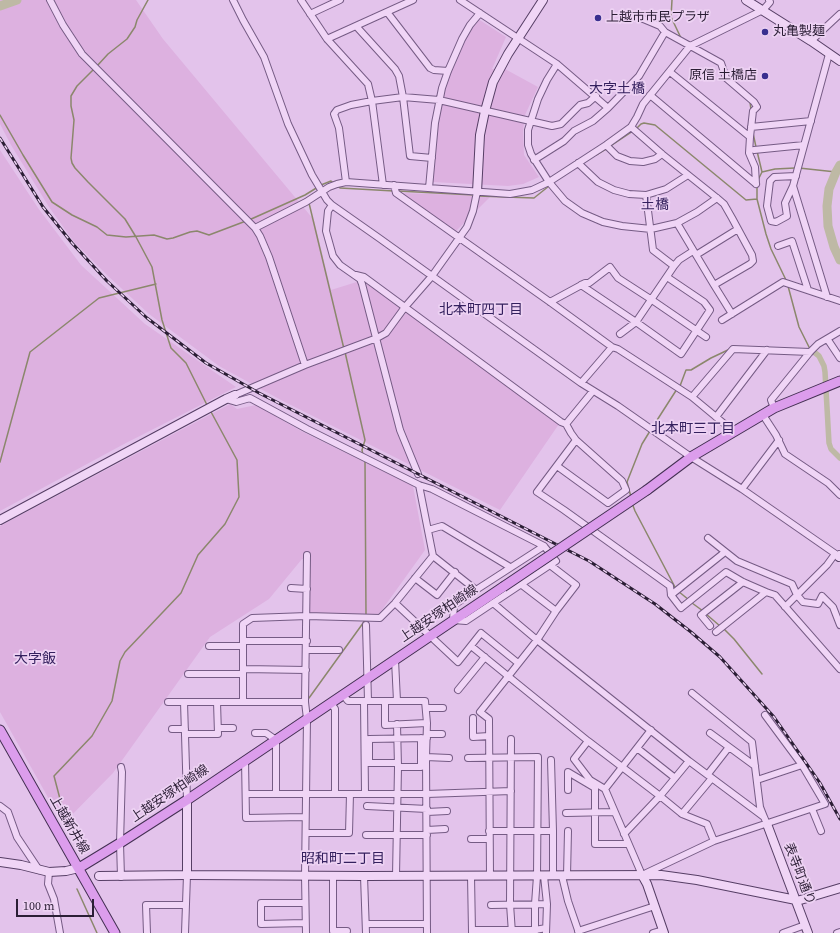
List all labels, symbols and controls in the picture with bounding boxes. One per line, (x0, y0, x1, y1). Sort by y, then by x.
place label: 上越市市民プラザ (606, 10, 710, 26)
marker: 上越市市民プラザ (593, 13, 603, 23)
place label: 丸亀製麺 (773, 24, 825, 40)
marker: 丸亀製麺 (760, 27, 770, 37)
place label: 原信 土橋店 (689, 68, 757, 84)
marker: 原信 土橋店 (760, 71, 770, 81)
district label: 大字土橋 (589, 81, 645, 97)
district label: 土橋 (641, 197, 669, 213)
district label: 北本町四丁目 (439, 302, 523, 318)
district label: 北本町三丁目 (651, 421, 735, 437)
street label: 上越安塚柏崎線 (397, 582, 481, 646)
district label: 大字飯 (14, 651, 56, 667)
street label: 上越安塚柏崎線 (128, 762, 212, 826)
street label: 上越新井線 (46, 793, 92, 857)
street label: 表寺町通り (780, 841, 818, 907)
district label: 昭和町二丁目 (301, 851, 385, 867)
scale bar (18, 891, 96, 917)
text: 100 m (23, 898, 55, 914)

